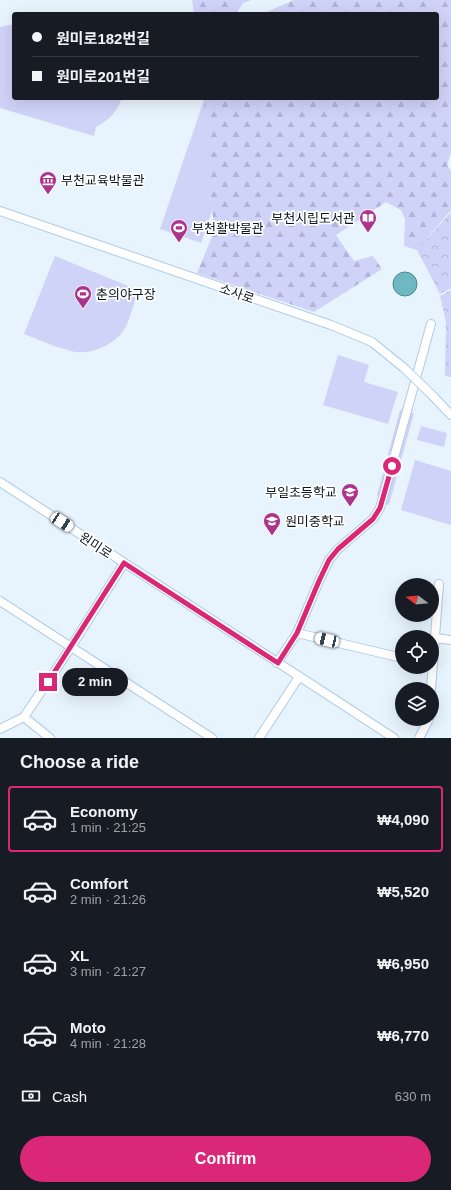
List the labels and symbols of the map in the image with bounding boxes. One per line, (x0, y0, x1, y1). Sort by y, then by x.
museum icon: 부천교육박물관 (38, 170, 58, 195)
place label: 부천교육박물관 (61, 173, 145, 188)
library icon: 부천시립도서관 (358, 208, 378, 233)
place label: 부천시립도서관 (271, 211, 355, 226)
sports icon: 부천활박물관 (169, 218, 189, 243)
place label: 부천활박물관 (192, 221, 264, 236)
street label: 소사로 (217, 281, 256, 306)
sports icon: 춘의야구장 (73, 284, 93, 309)
place label: 춘의야구장 (96, 287, 156, 302)
route start (383, 457, 401, 475)
school or university icon: 부일초등학교 (340, 482, 360, 507)
place label: 부일초등학교 (265, 485, 337, 500)
car (49, 510, 75, 534)
school or university icon: 원미중학교 (262, 511, 282, 536)
place label: 원미중학교 (285, 514, 345, 529)
street label: 원미로 (77, 529, 115, 561)
north arrow (395, 578, 439, 622)
car (314, 631, 340, 649)
callout: 2 min (62, 668, 128, 696)
route end (39, 673, 57, 691)

